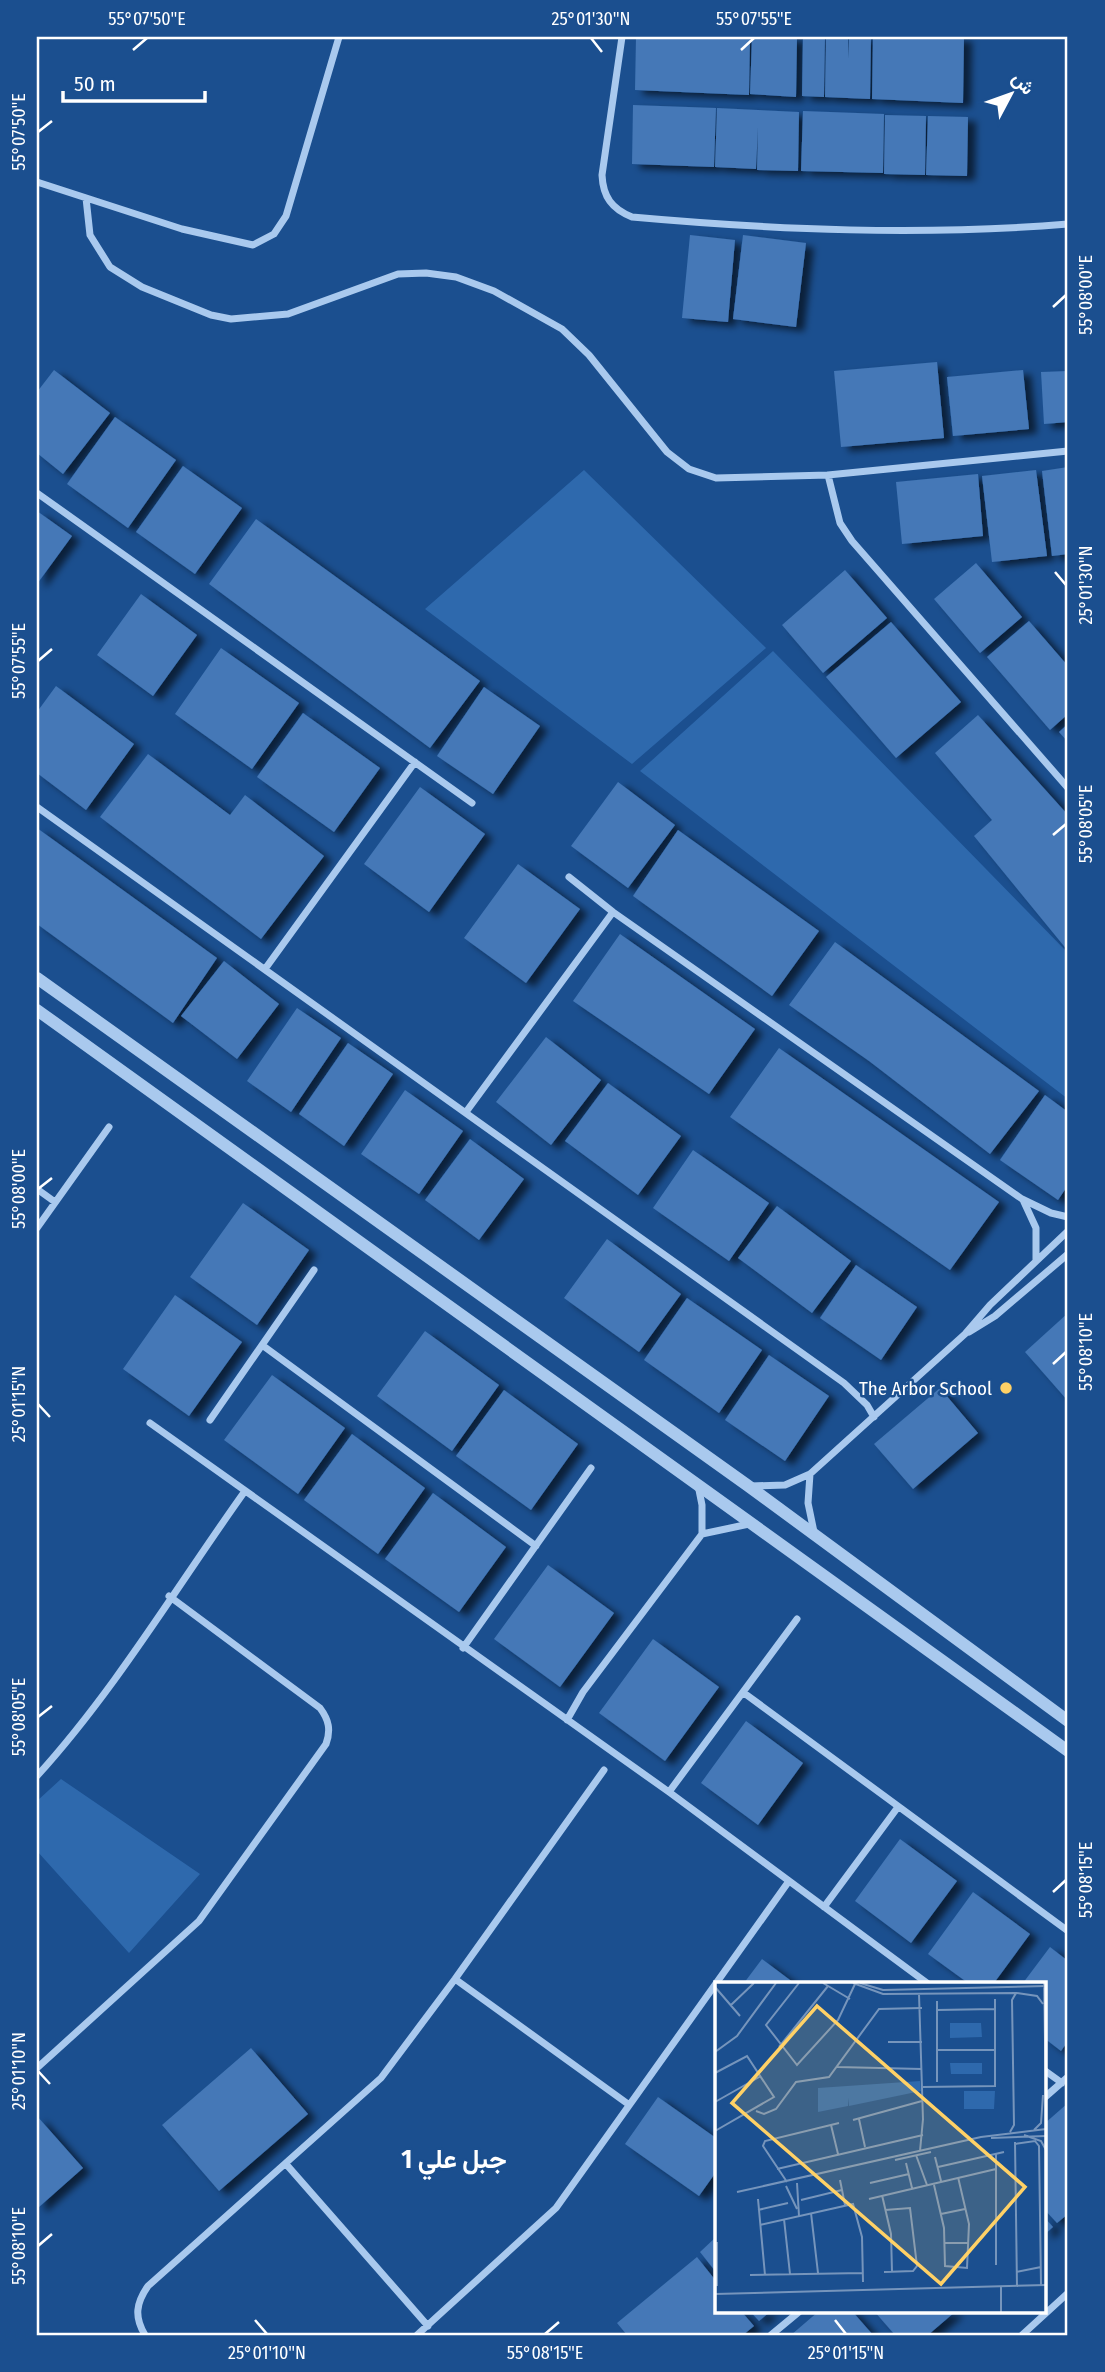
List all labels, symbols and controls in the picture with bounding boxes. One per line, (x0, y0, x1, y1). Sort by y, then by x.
text: 55°07'50"E (108, 8, 186, 30)
text: 25°01'30"N (551, 8, 631, 30)
text: 55°07'55"E (716, 8, 792, 30)
scale bar (63, 60, 205, 104)
north arrow (976, 60, 1046, 130)
text: ش (1007, 67, 1040, 99)
text: 50 m (74, 71, 116, 97)
text: 55°07'50"E (8, 93, 30, 171)
text: 55°08'00"E (1075, 255, 1097, 335)
text: 25°01'30"N (1075, 545, 1097, 625)
text: 55°07'55"E (8, 623, 30, 699)
text: 55°08'05"E (1075, 785, 1097, 863)
text: 55°08'00"E (8, 1149, 30, 1229)
text: 55°08'10"E (1075, 1313, 1097, 1391)
text: 25°01'15"N (8, 1366, 30, 1442)
place label: The Arbor School (859, 1377, 992, 1400)
marker: The Arbor School (998, 1380, 1014, 1396)
text: 55°08'05"E (8, 1678, 30, 1756)
text: 55°08'15"E (1075, 1842, 1097, 1918)
inset map (715, 1982, 1046, 2312)
text: 25°01'10"N (8, 2032, 30, 2110)
district label: جبل علي 1 (401, 2144, 507, 2181)
text: 55°08'10"E (8, 2207, 30, 2285)
text: 25°01'10"N (228, 2342, 306, 2364)
text: 55°08'15"E (507, 2342, 583, 2364)
text: 25°01'15"N (808, 2342, 884, 2364)

